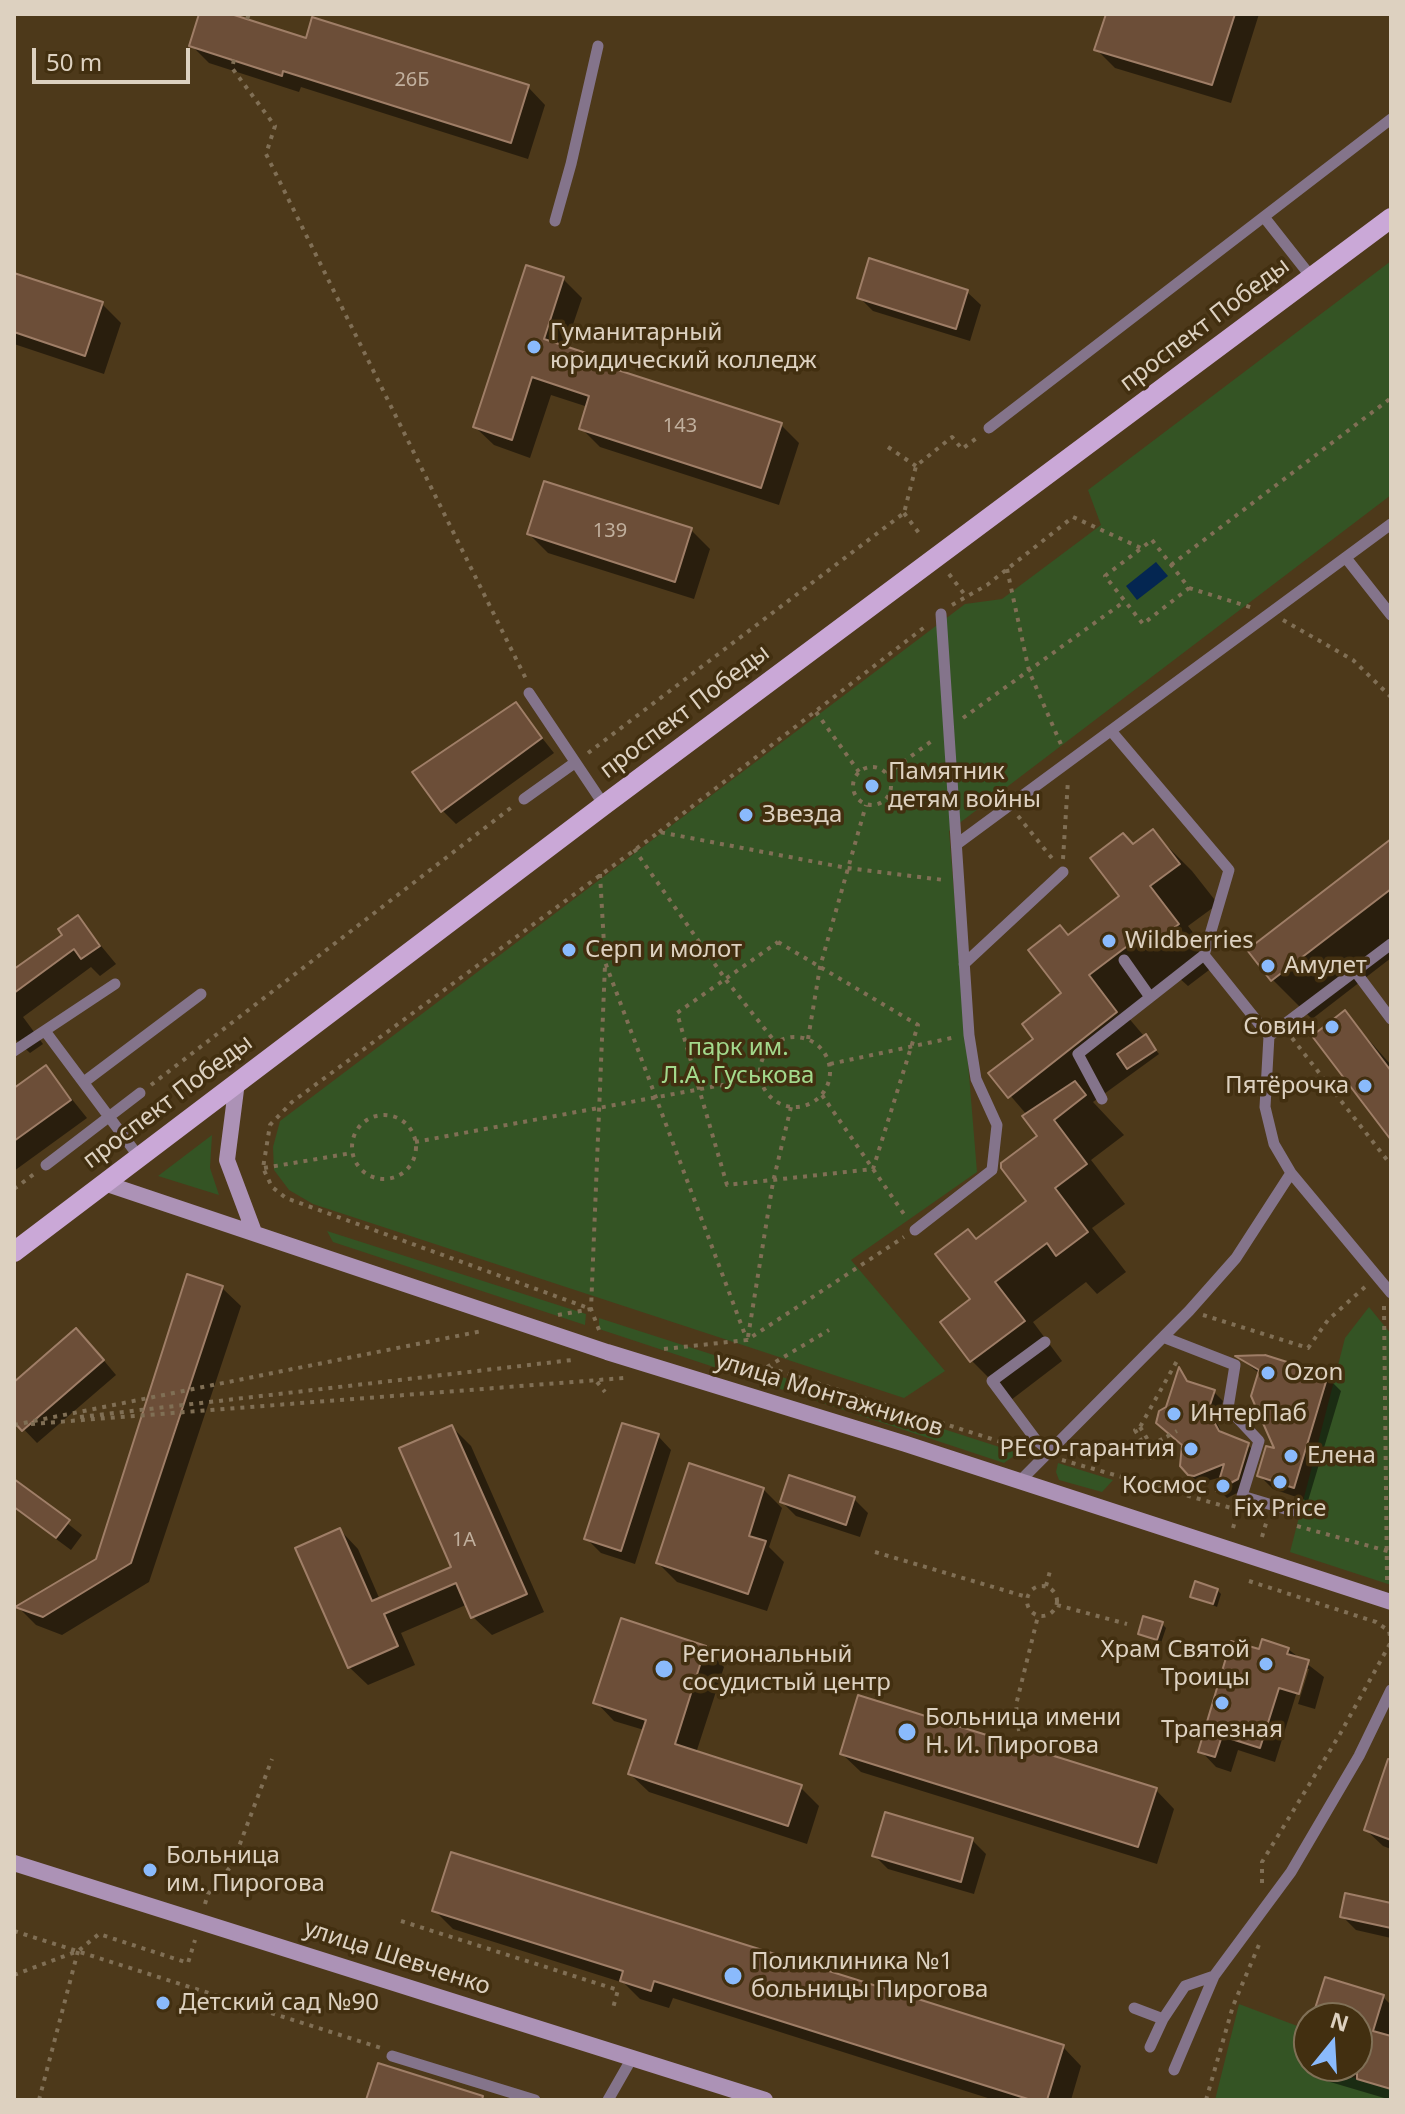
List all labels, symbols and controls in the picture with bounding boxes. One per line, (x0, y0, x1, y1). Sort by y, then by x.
scale bar (36, 32, 194, 82)
text: 50 m (46, 45, 102, 78)
house number: 26Б (394, 68, 430, 92)
street label: проспект Победы (1114, 252, 1296, 398)
place label: Гуманитарный юридический колледж (550, 319, 817, 375)
marker: Гуманитарный юридический колледж (525, 338, 543, 356)
house number: 143 (663, 414, 697, 438)
house number: 139 (593, 519, 627, 543)
street label: проспект Победы (594, 639, 776, 785)
place label: Памятник детям войны (888, 758, 1041, 814)
marker: Памятник детям войны (863, 777, 881, 795)
place label: Звезда (762, 801, 842, 829)
marker: Звезда (737, 806, 755, 824)
place label: Wildberries (1125, 927, 1254, 955)
marker: Wildberries (1100, 932, 1118, 950)
place label: Серп и молот (585, 936, 742, 964)
marker: Серп и молот (560, 941, 578, 959)
place label: Амулет (1284, 952, 1367, 980)
marker: Амулет (1259, 957, 1277, 975)
place label: Совин (1243, 1013, 1316, 1041)
marker: Совин (1323, 1018, 1341, 1036)
street label: проспект Победы (77, 1029, 259, 1175)
park label: парк им. Л.А. Гуськова (662, 1034, 814, 1090)
place label: Пятёрочка (1225, 1072, 1349, 1100)
marker: Пятёрочка (1356, 1077, 1374, 1095)
street label: улица Монтажников (711, 1347, 947, 1443)
place label: Ozon (1284, 1359, 1343, 1387)
marker: Ozon (1259, 1364, 1277, 1382)
place label: ИнтерПаб (1190, 1400, 1307, 1428)
marker: ИнтерПаб (1165, 1405, 1183, 1423)
place label: PECO-гарантия (1000, 1435, 1175, 1463)
marker: PECO-гарантия (1182, 1440, 1200, 1458)
place label: Елена (1307, 1442, 1376, 1470)
marker: Елена (1282, 1447, 1300, 1465)
place label: Космос (1122, 1472, 1207, 1500)
marker: Fix Price (1271, 1473, 1289, 1491)
marker: Космос (1214, 1477, 1232, 1495)
place label: Fix Price (1233, 1495, 1327, 1523)
house number: 1А (452, 1528, 476, 1552)
place label: Храм Святой Троицы (1100, 1636, 1250, 1692)
place label: Региональный сосудистый центр (682, 1641, 891, 1697)
marker: Храм Святой Троицы (1257, 1655, 1275, 1673)
marker: Региональный сосудистый центр (653, 1658, 675, 1680)
marker: Трапезная (1213, 1694, 1231, 1712)
place label: Больница имени Н. И. Пирогова (925, 1704, 1121, 1760)
place label: Трапезная (1161, 1716, 1283, 1744)
marker: Больница имени Н. И. Пирогова (896, 1721, 918, 1743)
place label: Больница им. Пирогова (166, 1842, 325, 1898)
marker: Больница им. Пирогова (141, 1861, 159, 1879)
street label: улица Шевченко (300, 1914, 494, 2002)
place label: Поликлиника №1 больницы Пирогова (751, 1948, 988, 2004)
marker: Поликлиника №1 больницы Пирогова (722, 1965, 744, 1987)
place label: Детский сад №90 (179, 1989, 379, 2017)
marker: Детский сад №90 (154, 1994, 172, 2012)
north arrow (1293, 2002, 1373, 2082)
text: N (1327, 2004, 1353, 2038)

